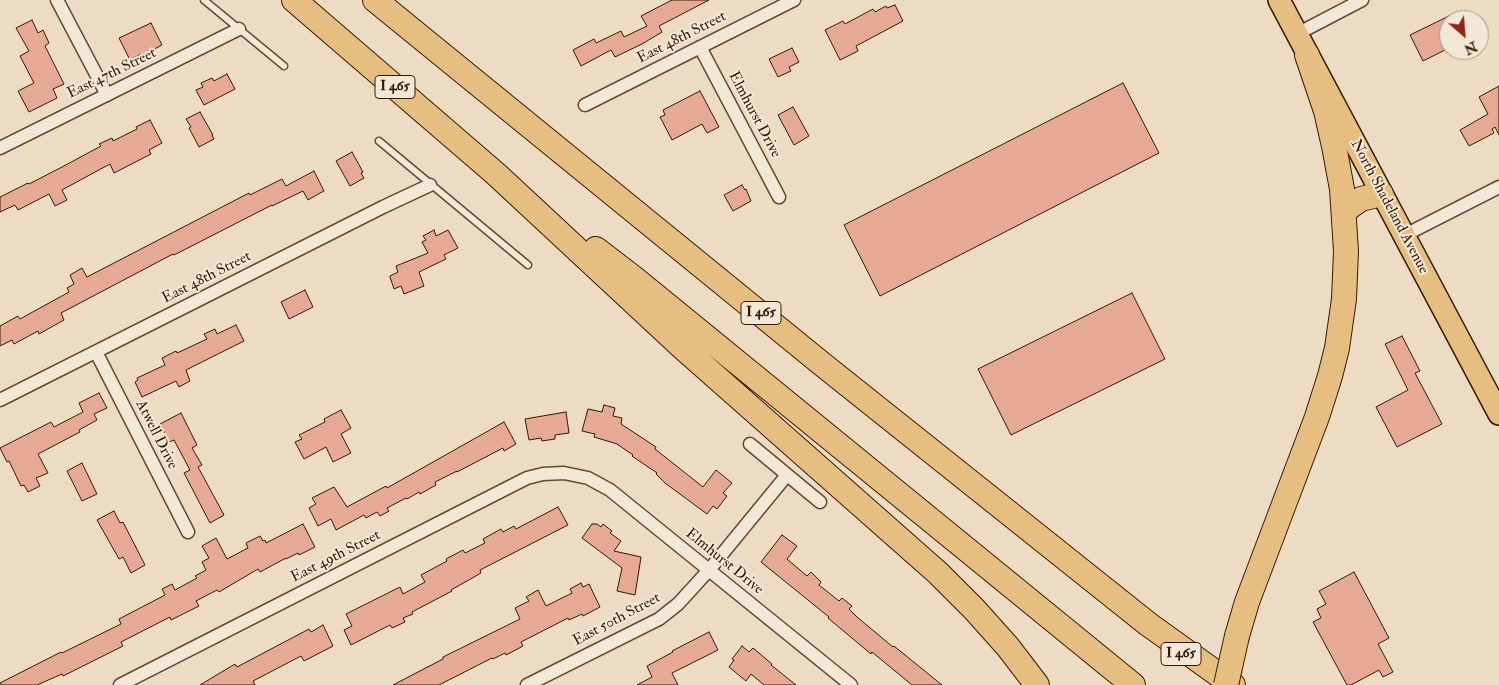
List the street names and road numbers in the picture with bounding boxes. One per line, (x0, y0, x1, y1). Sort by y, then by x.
street label: East 48th Street (635, 8, 729, 68)
street label: East 47th Street (65, 45, 159, 103)
street label: Elmhurst Drive (724, 69, 784, 161)
road number: I 465 (375, 75, 415, 98)
street label: North Shadeland Avenue (1346, 137, 1432, 277)
street label: East 48th Street (160, 248, 254, 308)
road number: I 465 (741, 302, 781, 324)
street label: Atwell Drive (131, 398, 181, 472)
street label: Elmhurst Drive (681, 525, 767, 599)
street label: East 49th Street (288, 527, 384, 587)
street label: East 50th Street (570, 589, 664, 651)
road number: I 465 (1161, 642, 1201, 666)

